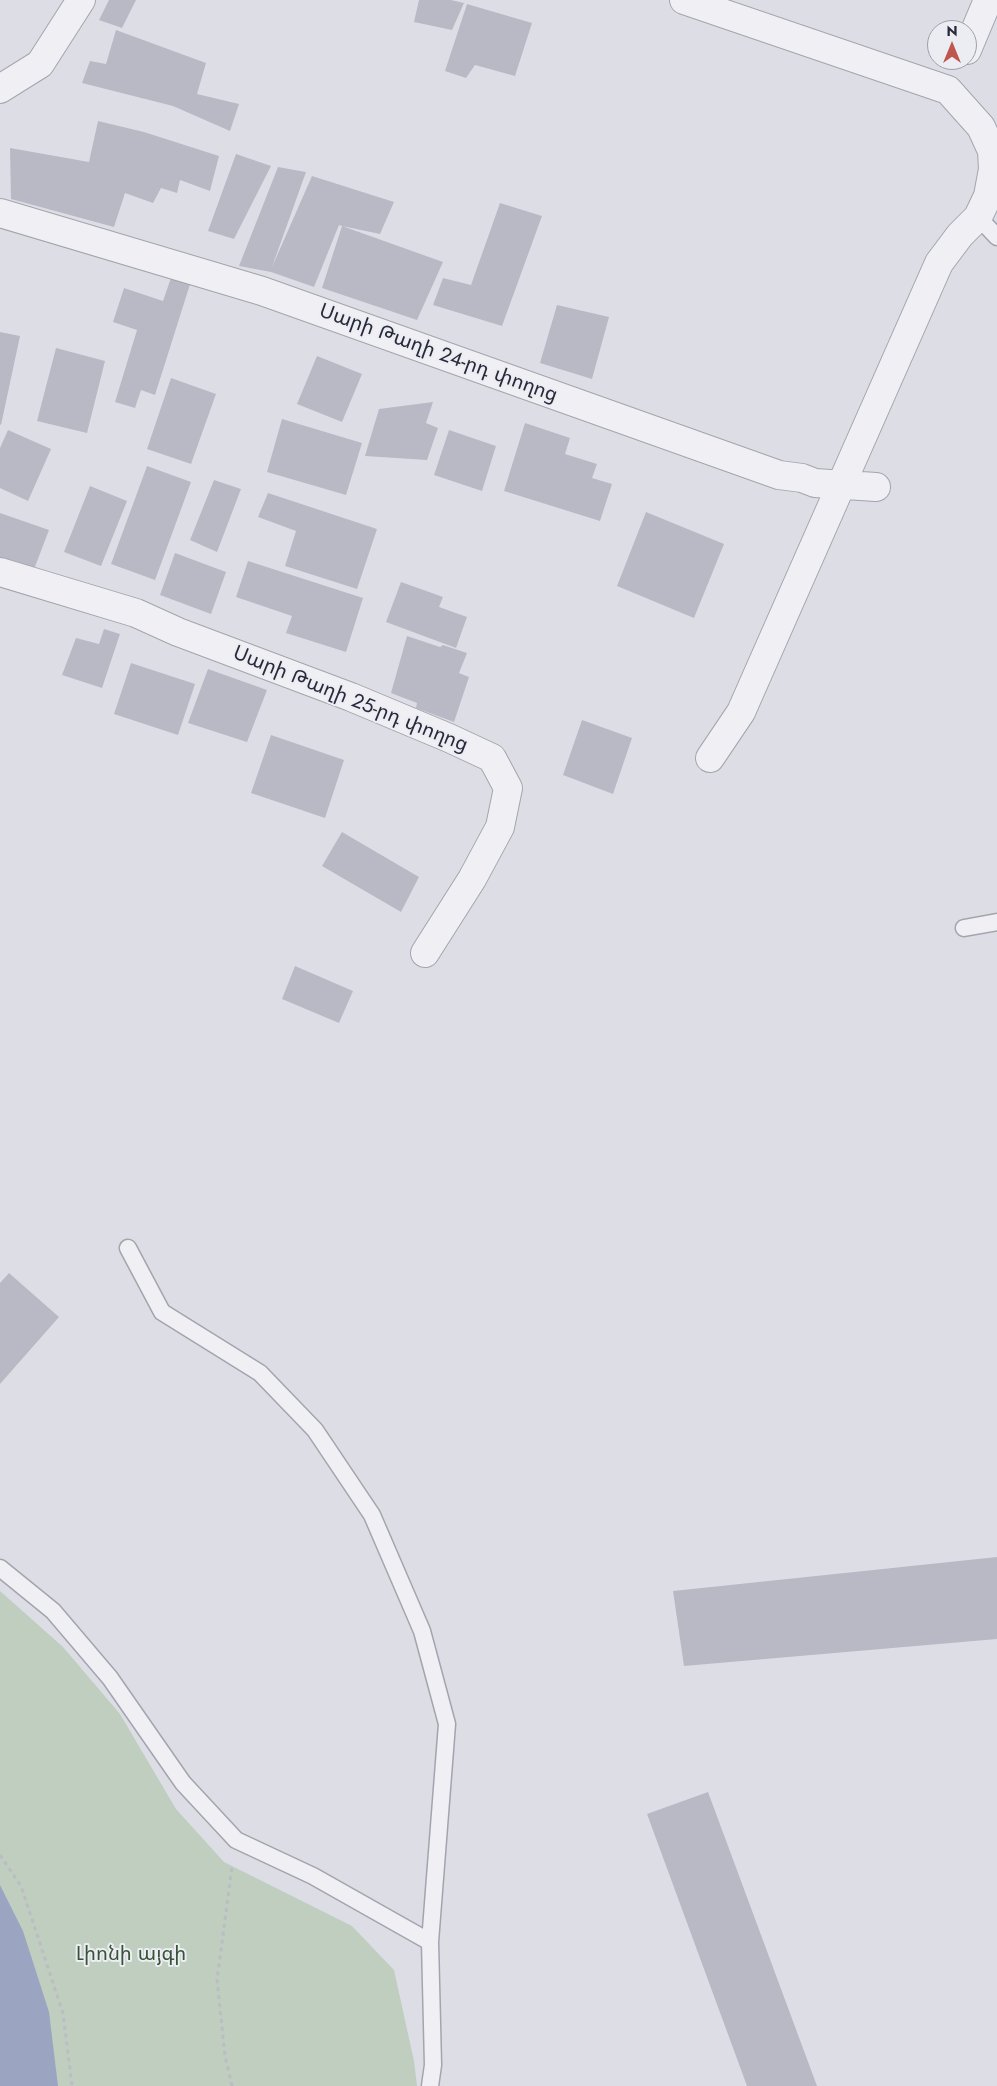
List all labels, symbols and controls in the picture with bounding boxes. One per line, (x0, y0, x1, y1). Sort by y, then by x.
north arrow (927, 20, 977, 70)
text: N (946, 21, 958, 41)
street label: Սարի Թաղի 24-րդ փողոց (316, 300, 560, 408)
street label: Սարի Թաղի 25-րդ փողոց (229, 642, 471, 758)
park label: Լիոնի այգի (76, 1943, 186, 1967)

